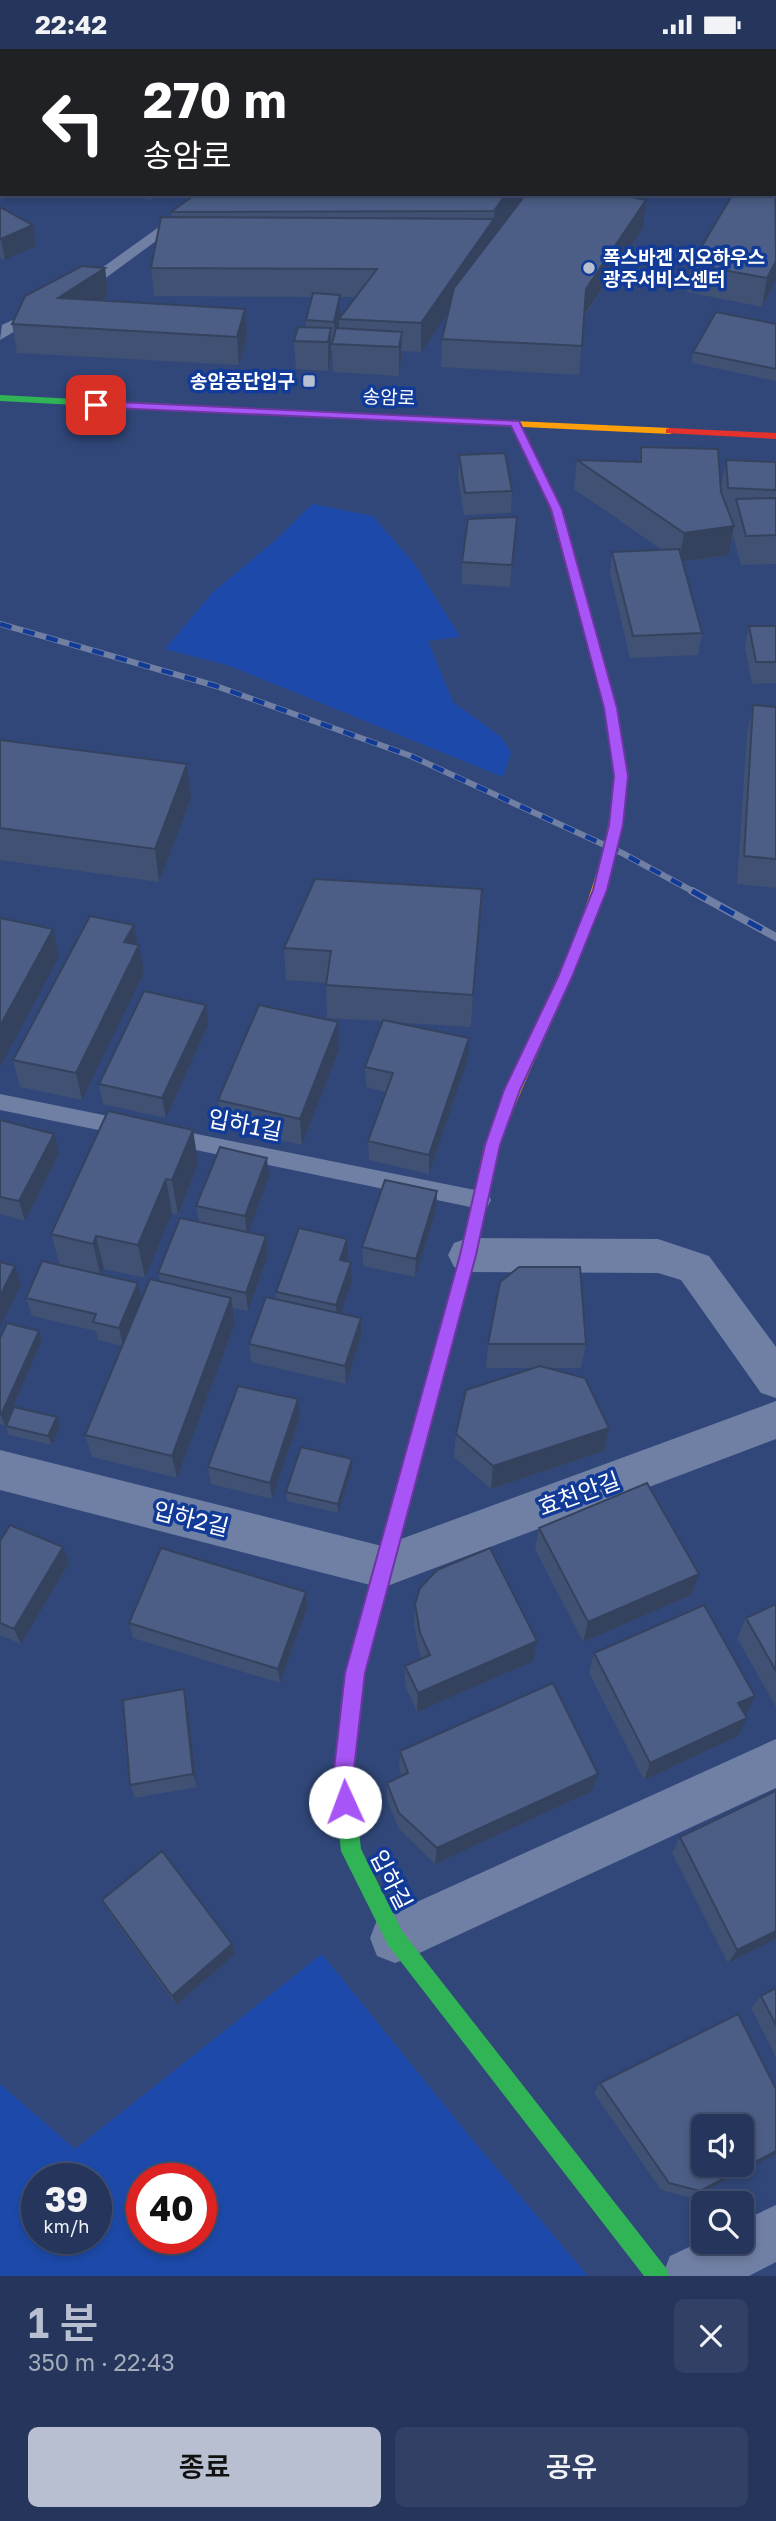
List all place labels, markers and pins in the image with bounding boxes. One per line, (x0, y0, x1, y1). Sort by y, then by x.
place label: 폭스바겐 지오하우스 광주서비스센터 (603, 245, 765, 290)
marker: 폭스바겐 지오하우스 광주서비스센터 (581, 260, 597, 276)
place label: 송암공단입구 (190, 369, 295, 392)
marker: 송암공단입구 (301, 373, 317, 389)
pin (66, 375, 126, 435)

